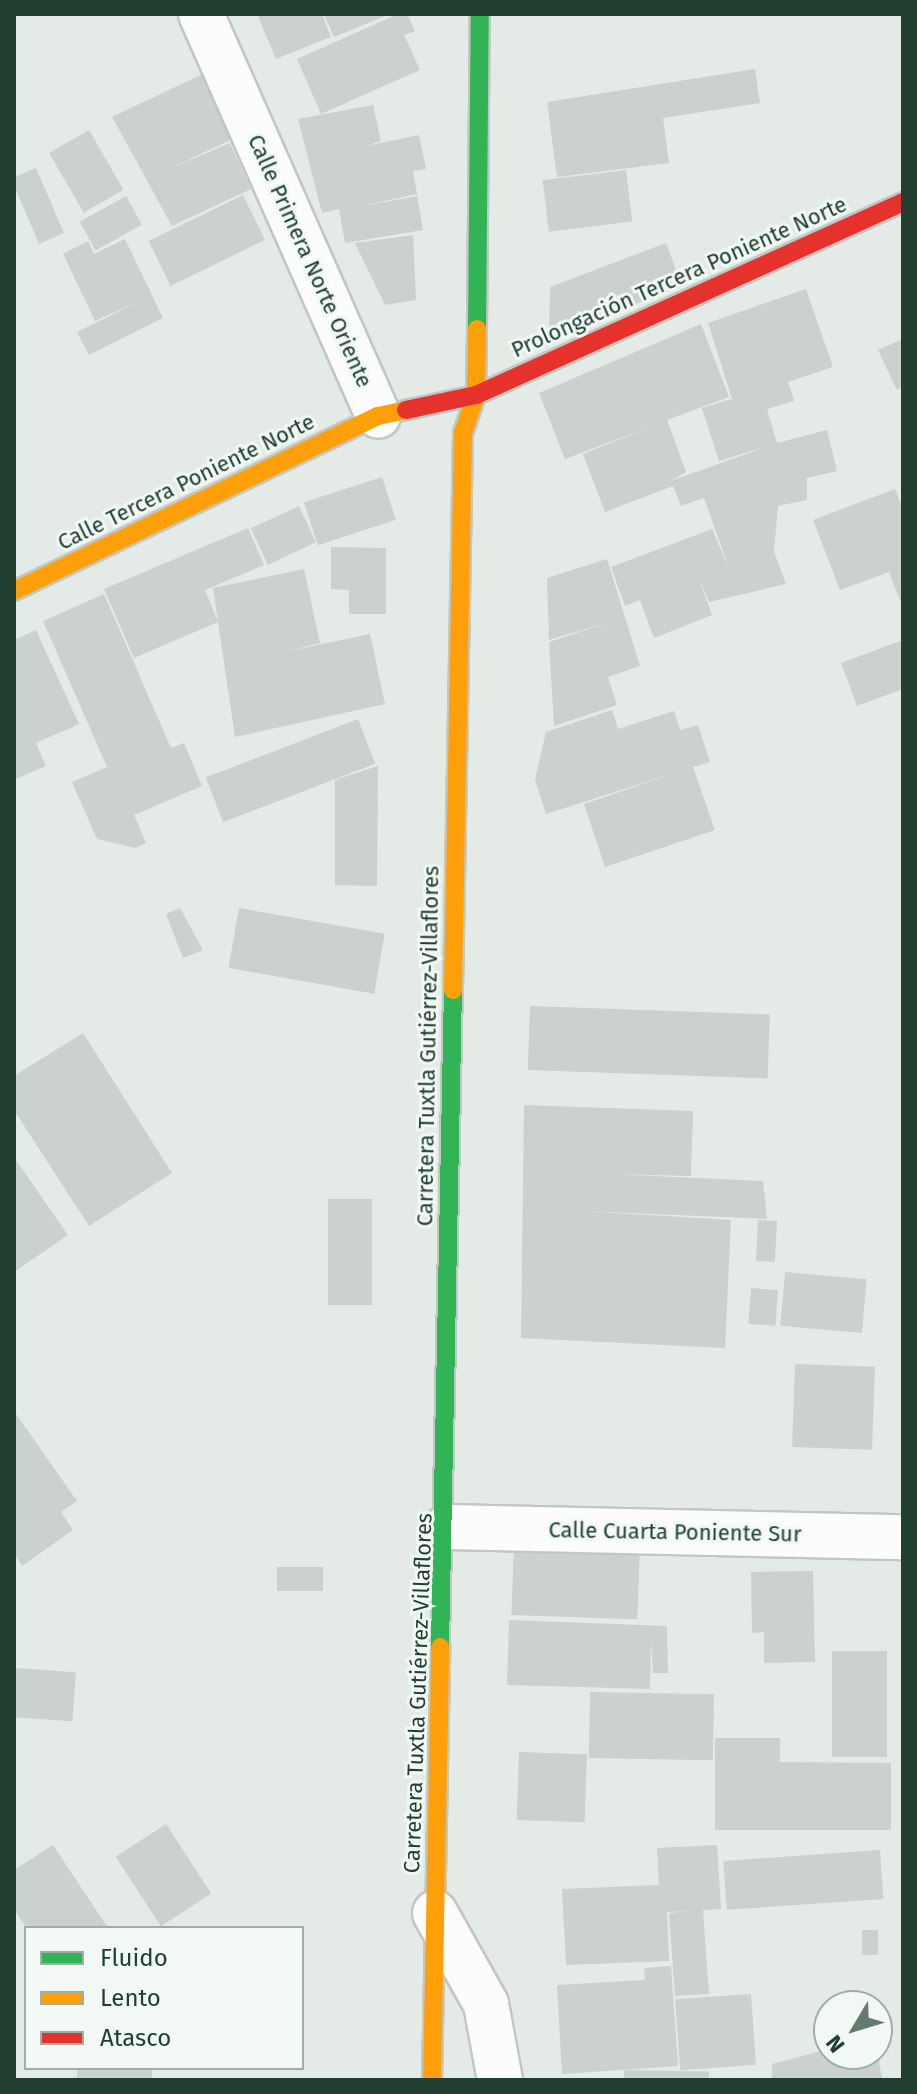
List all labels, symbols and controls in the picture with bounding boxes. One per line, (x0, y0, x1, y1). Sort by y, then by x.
street label: Calle Primera Norte Oriente (242, 130, 378, 392)
street label: Prolongación Tercera Poniente Norte (507, 191, 851, 363)
street label: Calle Tercera Poniente Norte (53, 408, 319, 556)
street label: Carretera Tuxtla Gutiérrez-Villaflores (412, 866, 444, 1226)
street label: Carretera Tuxtla Gutiérrez-Villaflores (399, 1512, 437, 1874)
street label: Calle Cuarta Poniente Sur (548, 1517, 802, 1547)
legend (24, 1926, 304, 2070)
text: Fluido (100, 1944, 168, 1972)
text: Lento (100, 1984, 161, 2012)
north arrow (813, 1990, 893, 2070)
text: Atasco (100, 2024, 171, 2052)
text: N (820, 2030, 850, 2058)

